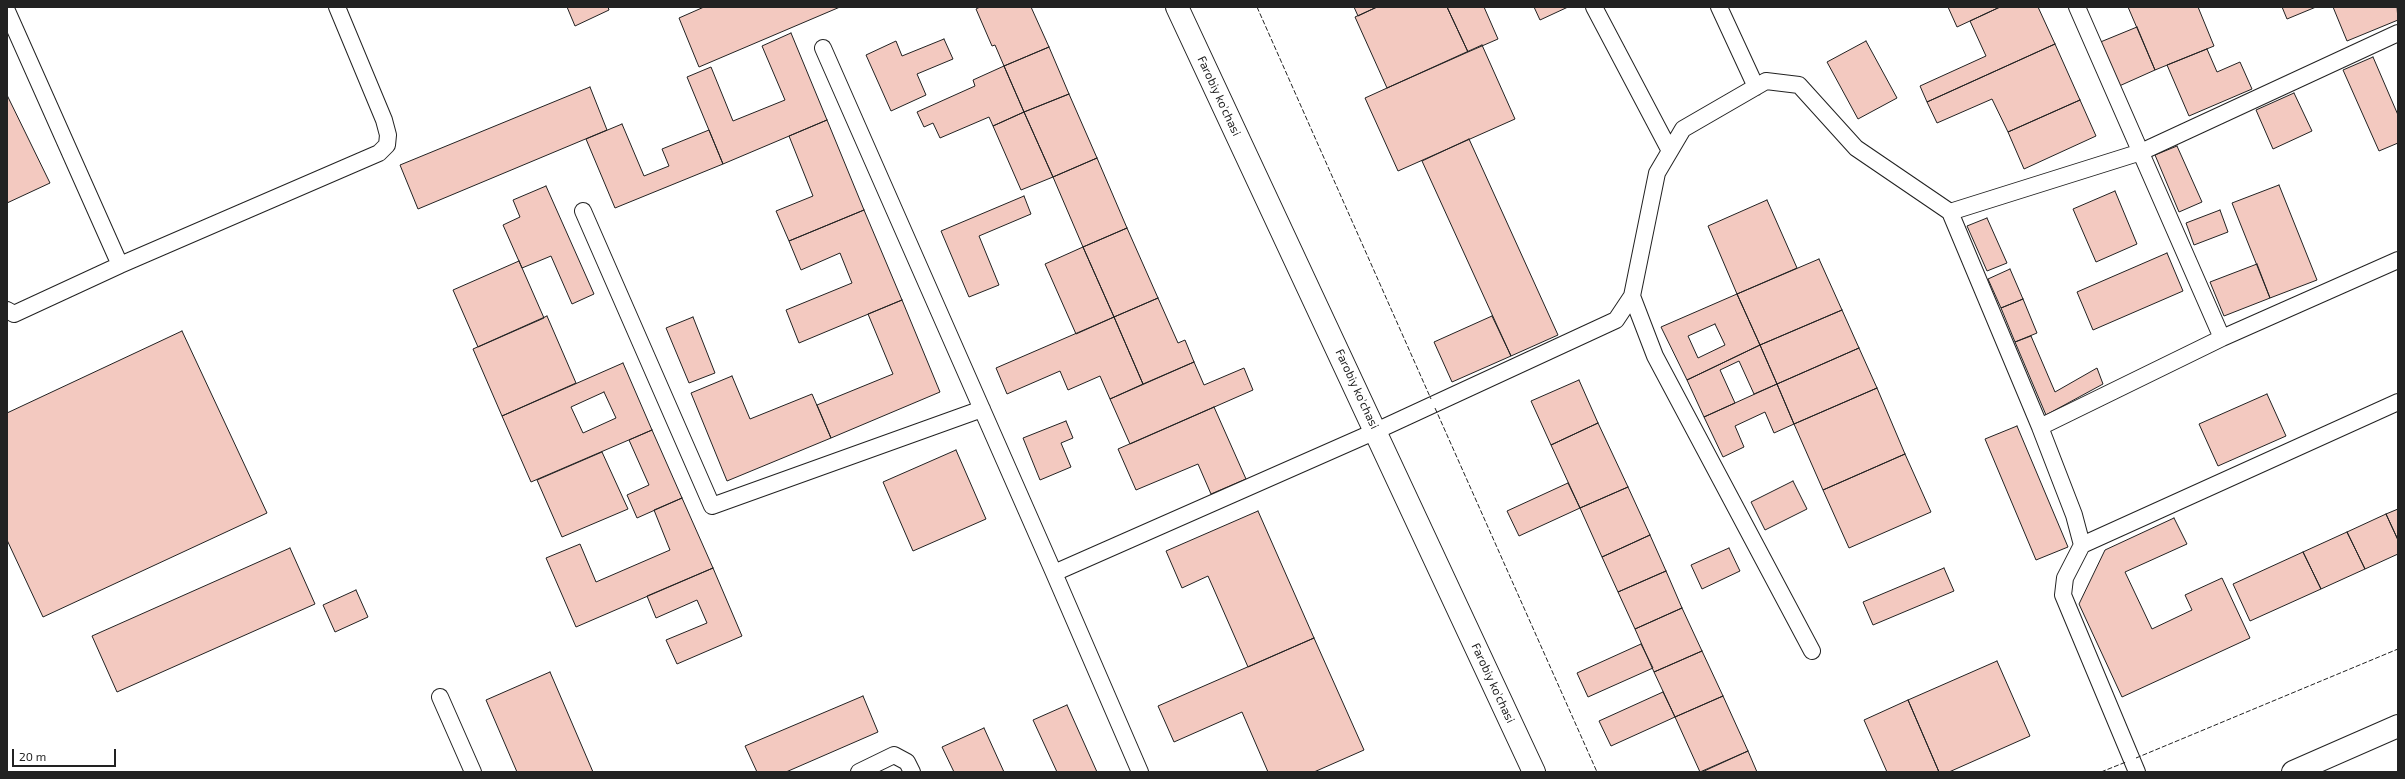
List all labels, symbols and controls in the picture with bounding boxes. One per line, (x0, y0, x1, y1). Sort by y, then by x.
street label: Farobiy ko'chasi (1194, 54, 1244, 138)
street label: Farobiy ko'chasi (1332, 347, 1382, 431)
street label: Farobiy ko'chasi (1468, 641, 1518, 725)
scale bar (14, 741, 118, 767)
text: 20 m (19, 749, 46, 763)

